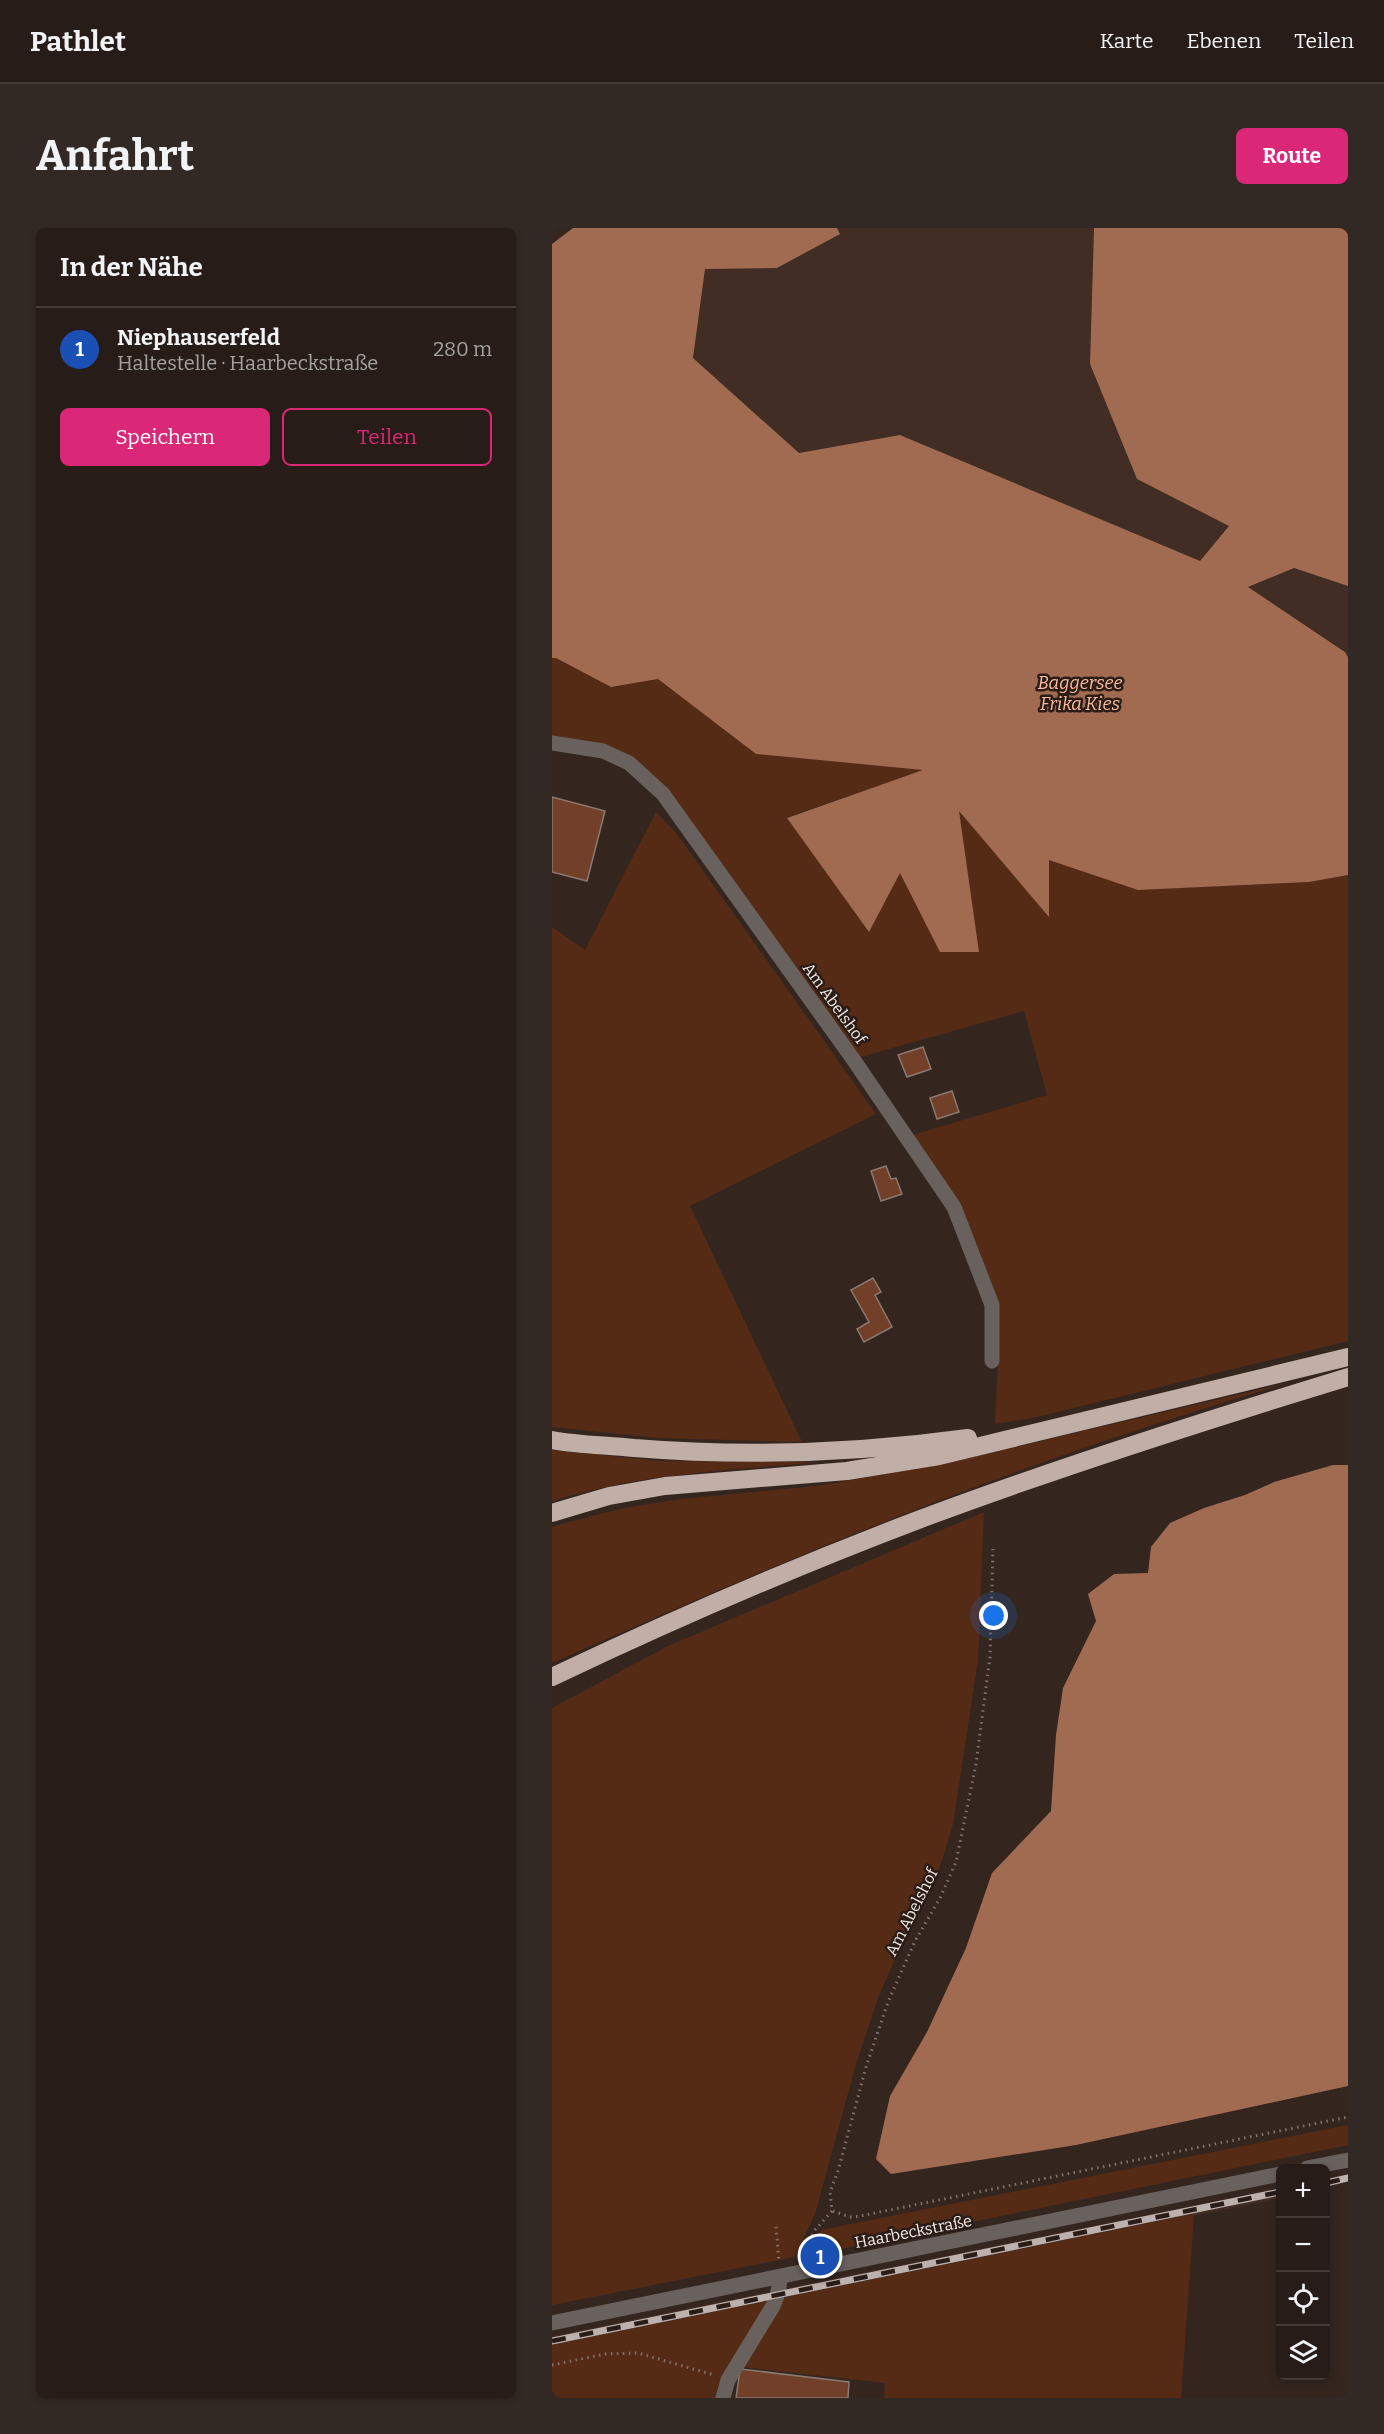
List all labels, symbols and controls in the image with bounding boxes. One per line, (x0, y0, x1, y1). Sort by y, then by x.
text: Pathlet (30, 25, 126, 58)
text: Karte (1100, 28, 1153, 54)
text: Ebenen (1186, 28, 1261, 54)
text: Teilen (1294, 28, 1354, 54)
button: Route (1236, 128, 1348, 184)
text: Anfahrt (36, 131, 194, 181)
text: In der Nähe (60, 252, 203, 283)
text: Niephauserfeld (117, 324, 280, 351)
text: 1 (75, 337, 84, 361)
text: 280 m (433, 337, 492, 361)
text: Haltestelle · Haarbeckstraße (117, 351, 378, 375)
button: Speichern (60, 408, 270, 466)
button: Teilen (282, 408, 492, 466)
water label: Baggersee Frika Kies (1037, 672, 1123, 715)
street label: Am Abelshof (799, 959, 871, 1049)
your location (979, 1601, 1008, 1630)
street label: Am Abelshof (881, 1864, 942, 1959)
map controls (1276, 2164, 1330, 2380)
button: + (1276, 2164, 1330, 2218)
street label: Haarbeckstraße (853, 2211, 973, 2252)
button: − (1276, 2218, 1330, 2272)
pin: 1 (800, 2234, 840, 2278)
button: locate (1276, 2272, 1330, 2326)
button: layers (1276, 2326, 1330, 2380)

